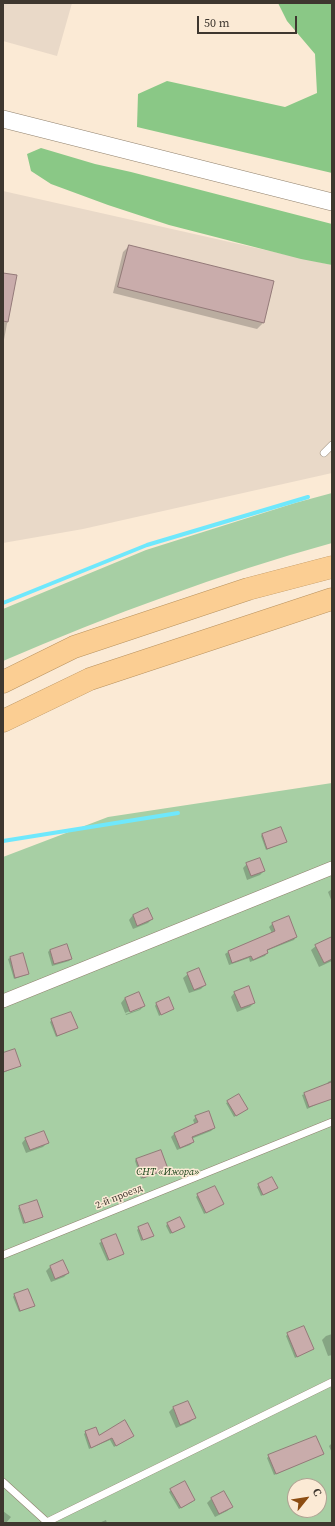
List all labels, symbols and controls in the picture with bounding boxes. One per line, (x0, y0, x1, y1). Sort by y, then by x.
scale bar (199, 8, 299, 34)
text: 50 m (204, 15, 230, 31)
park label: СНТ «Ижора» (136, 1166, 200, 1178)
street label: 2-й проезд (94, 1182, 144, 1212)
north arrow (287, 1478, 327, 1518)
text: С (309, 1486, 325, 1499)

